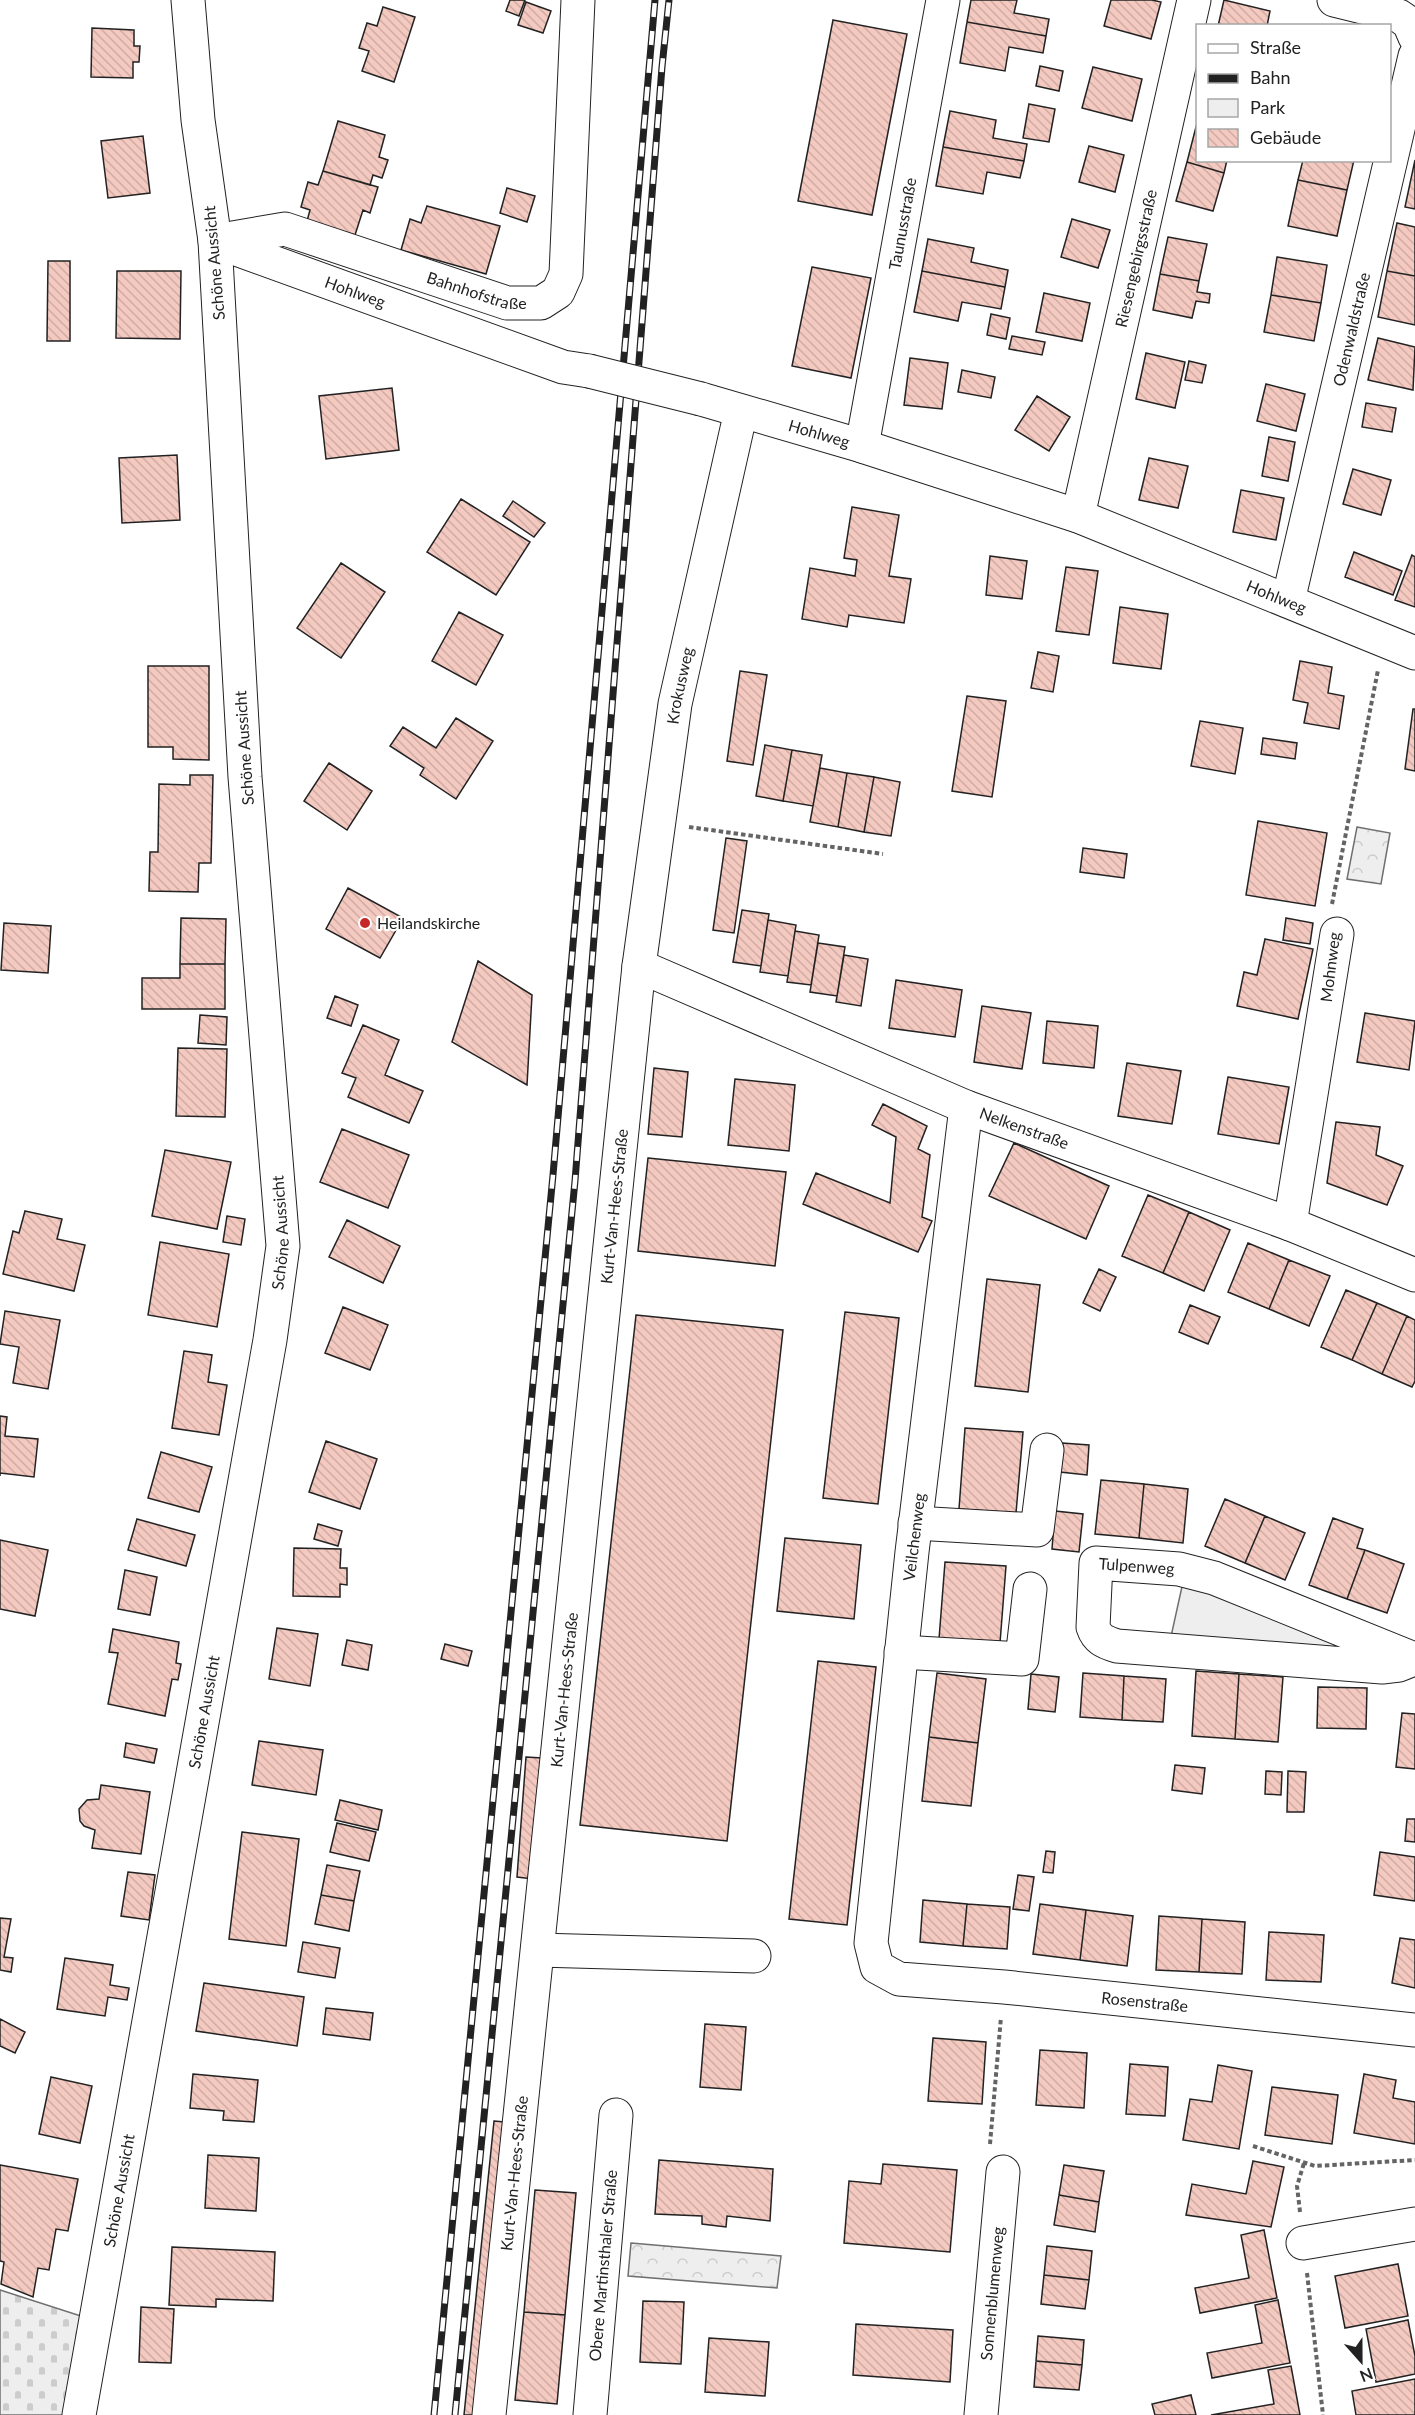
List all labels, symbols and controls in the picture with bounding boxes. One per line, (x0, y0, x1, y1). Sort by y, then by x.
legend (1196, 24, 1391, 162)
text: Straße (1250, 36, 1301, 58)
text: Bahn (1250, 66, 1291, 88)
text: Park (1250, 96, 1286, 118)
text: Gebäude (1250, 126, 1321, 148)
street label: Taunusstraße (884, 176, 920, 271)
street label: Riesengebirgsstraße (1111, 187, 1160, 329)
street label: Schöne Aussicht (199, 205, 228, 321)
street label: Bahnhofstraße (425, 267, 527, 312)
street label: Odenwaldstraße (1328, 270, 1373, 388)
street label: Hohlweg (323, 272, 388, 311)
street label: Hohlweg (786, 415, 852, 451)
street label: Hohlweg (1244, 576, 1309, 617)
street label: Krokusweg (662, 645, 697, 725)
street label: Schöne Aussicht (230, 690, 257, 806)
place label: Heilandskirche (377, 913, 480, 932)
marker: Heilandskirche (358, 916, 372, 930)
street label: Mohnweg (1316, 931, 1343, 1003)
street label: Nelkenstraße (977, 1103, 1072, 1152)
street label: Kurt-Van-Hees-Straße (596, 1128, 631, 1285)
street label: Schöne Aussicht (267, 1175, 292, 1291)
street label: Veilchenweg (899, 1492, 928, 1582)
street label: Tulpenweg (1098, 1553, 1175, 1578)
street label: Kurt-Van-Hees-Straße (546, 1611, 581, 1768)
street label: Schöne Aussicht (184, 1654, 223, 1770)
street label: Rosenstraße (1101, 1987, 1189, 2015)
street label: Kurt-Van-Hees-Straße (496, 2095, 531, 2252)
street label: Schöne Aussicht (99, 2132, 138, 2249)
street label: Obere Martinsthaler Straße (585, 2169, 620, 2362)
street label: Sonnenblumenweg (976, 2226, 1007, 2361)
north arrow (1331, 2331, 1391, 2391)
text: N (1357, 2364, 1376, 2387)

